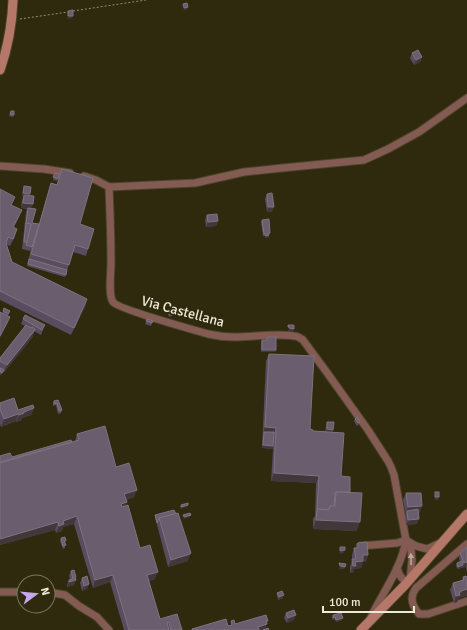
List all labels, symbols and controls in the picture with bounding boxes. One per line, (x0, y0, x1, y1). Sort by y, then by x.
street label: Via Castellana (139, 292, 226, 331)
one-way arrow (408, 552, 414, 565)
north arrow (16, 574, 56, 614)
text: N (38, 586, 52, 597)
scale bar (323, 588, 414, 614)
text: 100 m (329, 595, 361, 610)

